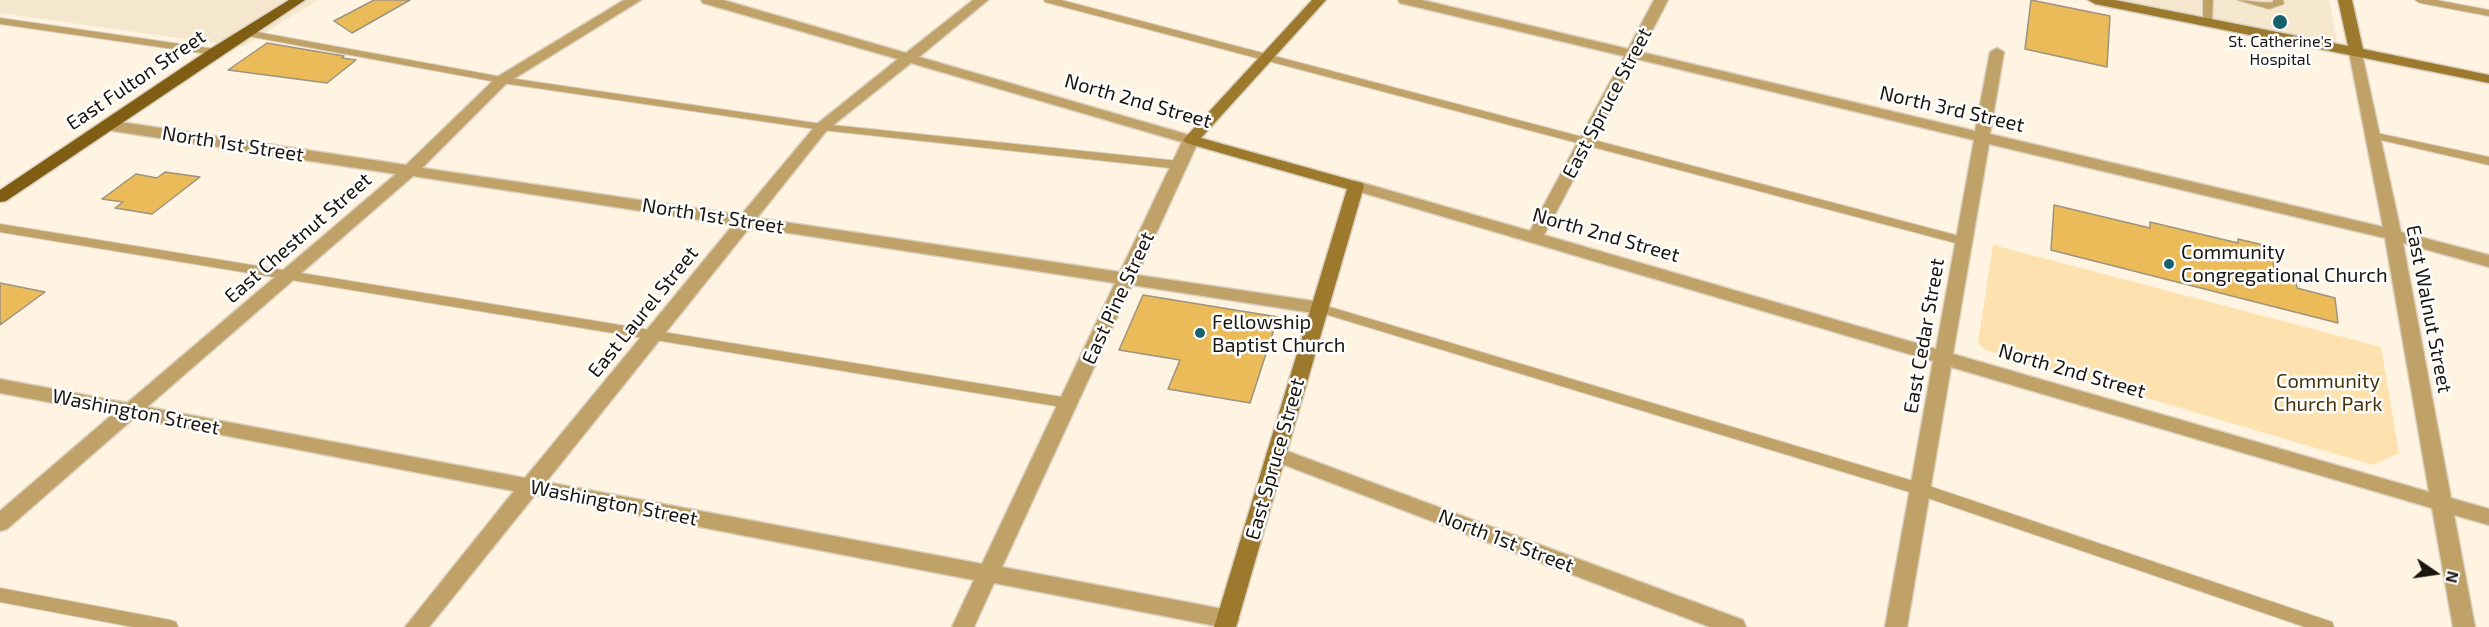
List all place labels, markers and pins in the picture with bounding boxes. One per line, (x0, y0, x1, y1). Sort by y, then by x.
marker: St. Catherine's Hospital (2271, 13, 2289, 31)
place label: St. Catherine's Hospital (2228, 32, 2332, 70)
place label: Community Congregational Church (2181, 240, 2388, 287)
marker: Community Congregational Church (2162, 257, 2176, 271)
place label: Fellowship Baptist Church (1212, 310, 1345, 357)
marker: Fellowship Baptist Church (1193, 326, 1207, 340)

